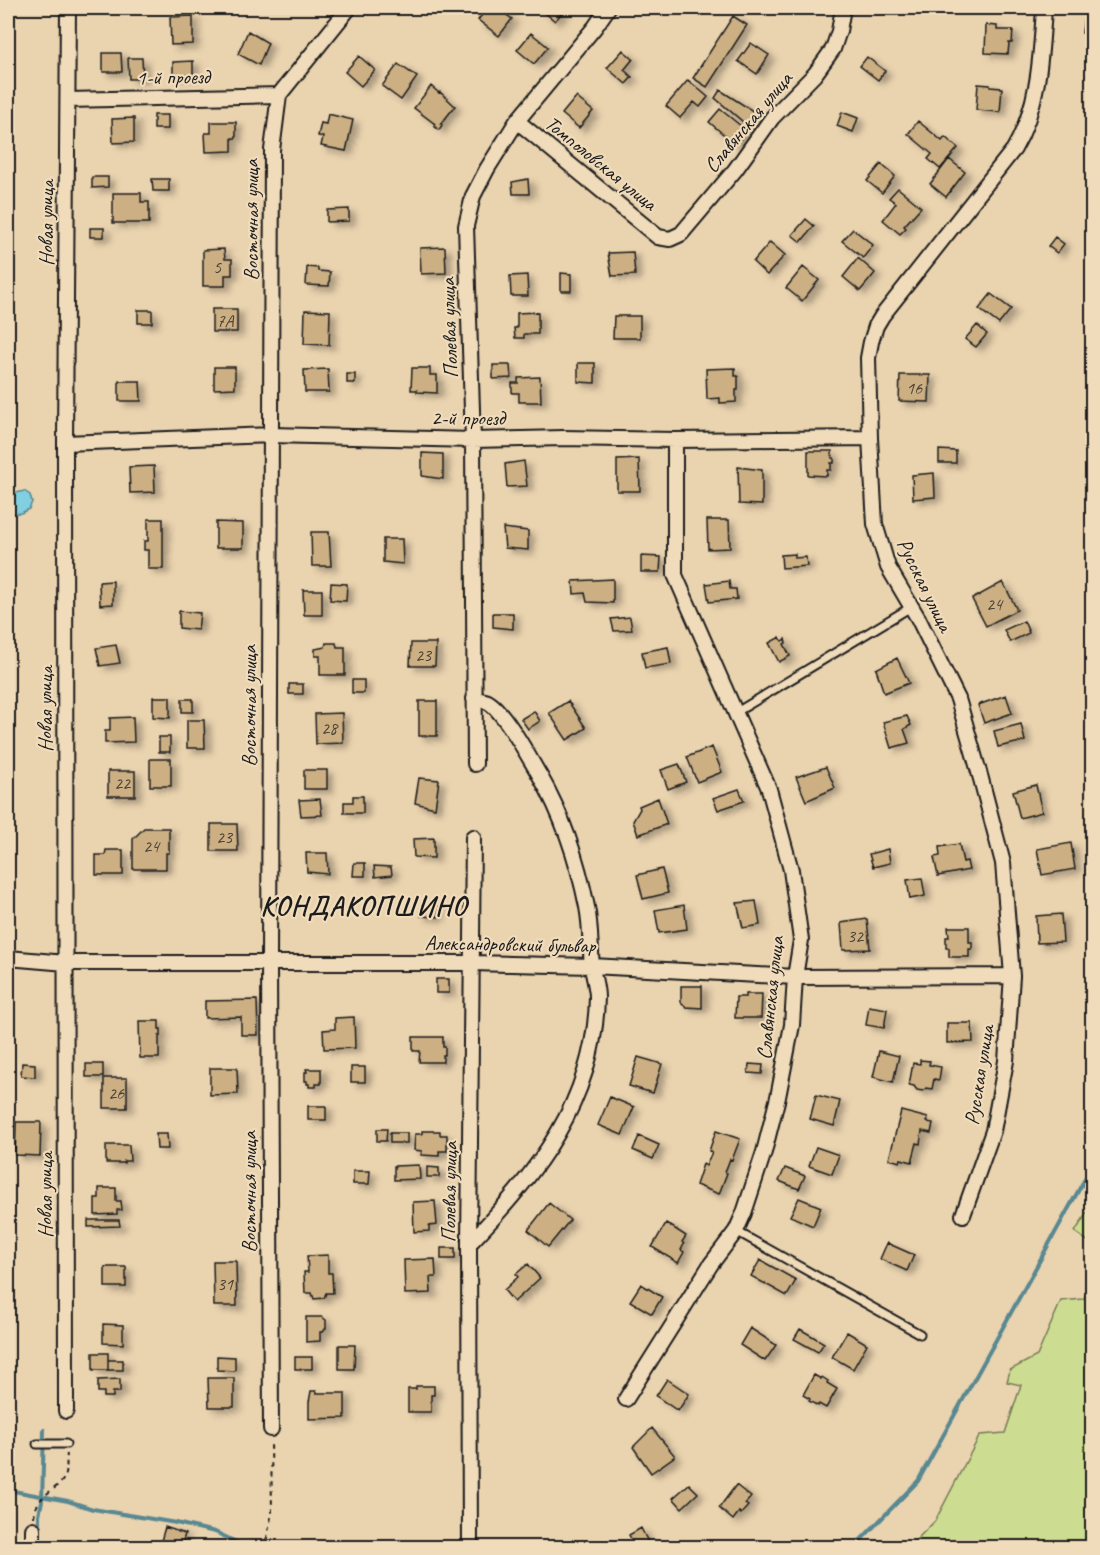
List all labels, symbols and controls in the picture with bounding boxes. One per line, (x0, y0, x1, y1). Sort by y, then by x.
street label: 1-й проезд (136, 63, 213, 91)
street label: Славянская улица (698, 65, 799, 178)
street label: Томполовская улица (540, 110, 663, 217)
street label: Восточная улица (238, 157, 264, 281)
street label: Новая улица (33, 178, 59, 266)
house number: 5 (213, 256, 222, 278)
street label: Полевая улица (434, 275, 464, 379)
house number: 7А (216, 310, 235, 332)
house number: 16 (906, 377, 923, 399)
street label: 2-й проезд (431, 405, 507, 431)
street label: Русская улица (891, 534, 960, 638)
house number: 24 (986, 593, 1004, 615)
street label: Восточная улица (236, 643, 262, 767)
house number: 23 (415, 644, 433, 666)
street label: Новая улица (32, 664, 58, 752)
house number: 28 (321, 717, 339, 739)
house number: 22 (114, 772, 132, 794)
house number: 23 (216, 826, 234, 848)
house number: 24 (143, 835, 161, 857)
district label: КОНДАКОПШИНО (261, 889, 469, 923)
house number: 32 (847, 925, 865, 947)
street label: Александровский бульвар (424, 930, 597, 959)
street label: Славянская улица (751, 933, 790, 1061)
street label: Русская улица (958, 1021, 1000, 1127)
house number: 26 (108, 1082, 125, 1104)
street label: Восточная улица (236, 1129, 262, 1253)
street label: Полевая улица (435, 1140, 463, 1243)
street label: Новая улица (32, 1150, 58, 1238)
house number: 31 (217, 1273, 234, 1295)

